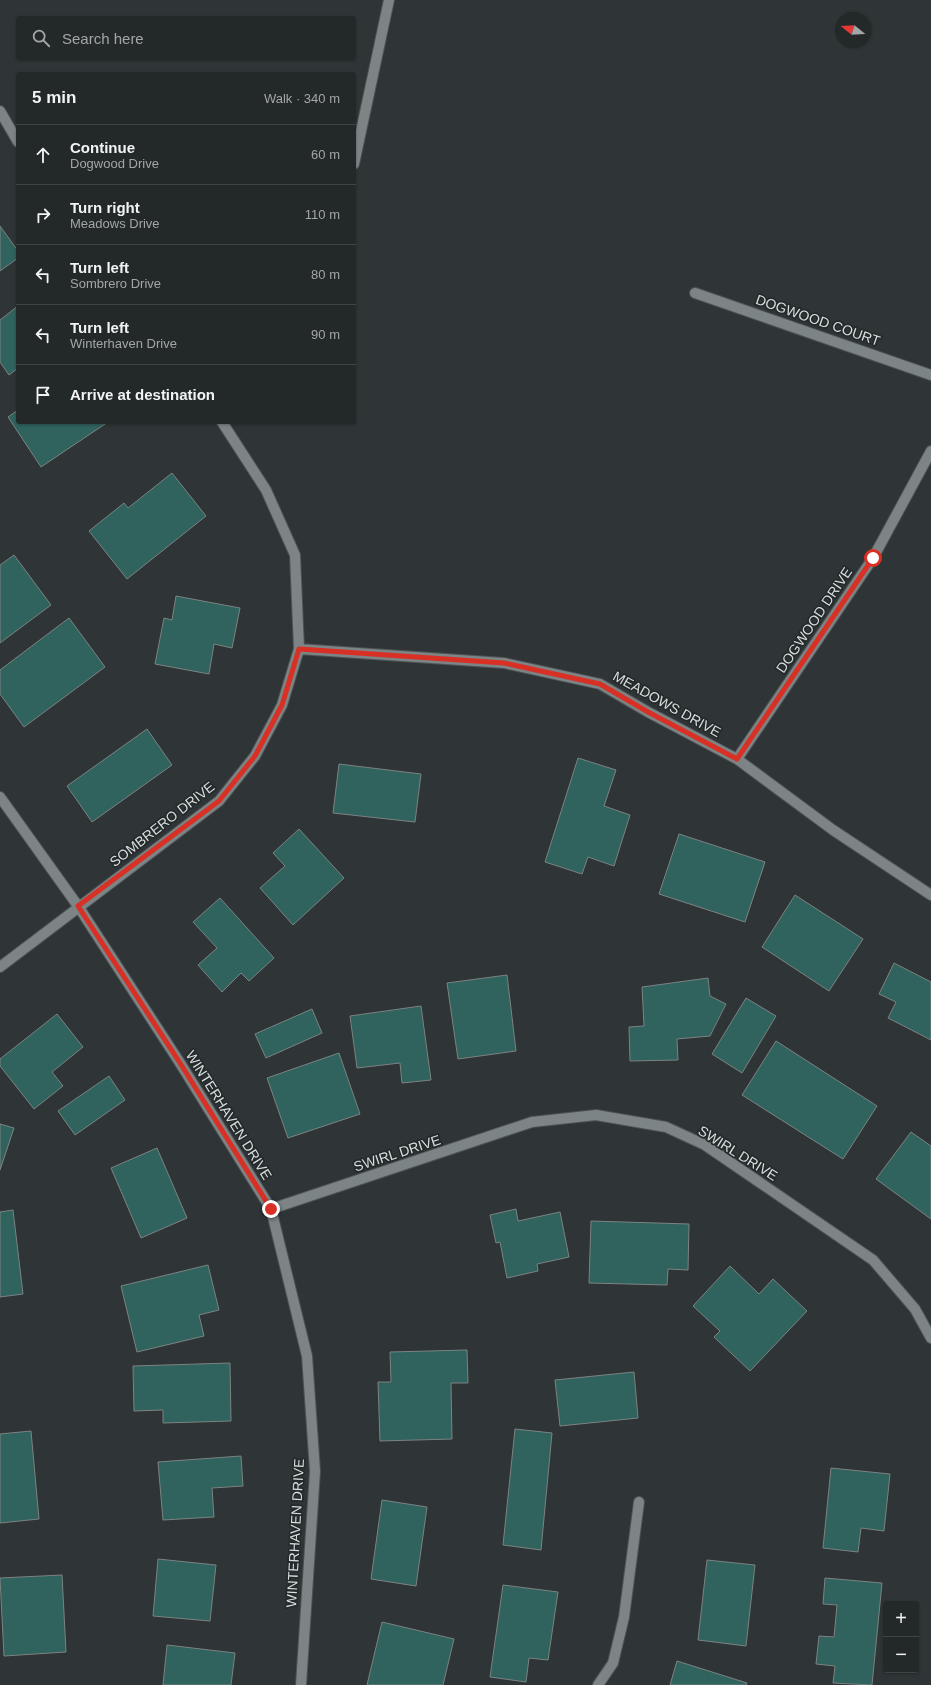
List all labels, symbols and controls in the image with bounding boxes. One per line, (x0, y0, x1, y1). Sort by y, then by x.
north arrow (835, 12, 871, 48)
search box (16, 16, 356, 60)
icon: search (30, 27, 52, 49)
text: Search here (62, 30, 144, 47)
text: 5 min (32, 88, 76, 107)
text: Walk · 340 m (264, 91, 340, 106)
text: Continue (70, 139, 135, 156)
icon: ahead (32, 144, 54, 166)
text: 60 m (311, 147, 340, 162)
text: Dogwood Drive (70, 156, 159, 171)
text: Turn right (70, 199, 140, 216)
icon: right (32, 204, 54, 226)
text: 110 m (305, 207, 340, 222)
text: Meadows Drive (70, 216, 160, 231)
text: Turn left (70, 259, 129, 276)
icon: left (32, 264, 54, 286)
text: 80 m (311, 267, 340, 282)
text: Sombrero Drive (70, 276, 161, 291)
street label: DOGWOOD COURT (754, 291, 883, 349)
text: Turn left (70, 319, 129, 336)
icon: left (32, 324, 54, 346)
text: 90 m (311, 327, 340, 342)
text: Winterhaven Drive (70, 336, 177, 351)
icon: arrive (32, 384, 54, 406)
text: Arrive at destination (70, 386, 215, 403)
route start (864, 549, 882, 567)
street label: DOGWOOD DRIVE (773, 564, 855, 676)
street label: MEADOWS DRIVE (610, 668, 724, 740)
street label: SOMBRERO DRIVE (107, 778, 217, 870)
street label: WINTERHAVEN DRIVE (183, 1048, 275, 1182)
street label: SWIRL DRIVE (695, 1122, 781, 1184)
street label: SWIRL DRIVE (351, 1131, 443, 1175)
route end (262, 1200, 280, 1218)
street label: WINTERHAVEN DRIVE (283, 1458, 307, 1608)
map controls (883, 1601, 919, 1673)
button: + (883, 1601, 919, 1637)
button: − (883, 1637, 919, 1673)

